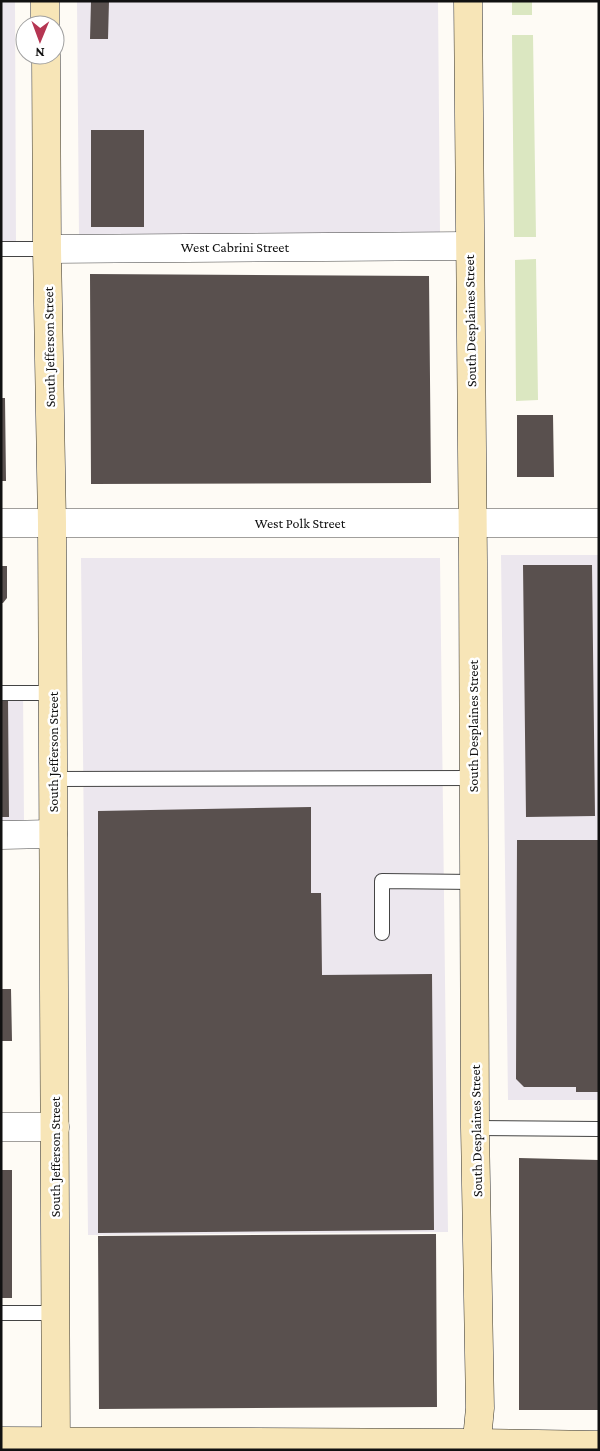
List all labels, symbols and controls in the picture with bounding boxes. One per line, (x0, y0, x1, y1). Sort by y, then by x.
north arrow (15, 15, 65, 65)
text: N (34, 45, 45, 61)
street label: West Cabrini Street (181, 239, 290, 255)
street label: South Desplaines Street (461, 254, 479, 387)
street label: South Jefferson Street (40, 286, 58, 407)
street label: West Polk Street (255, 515, 346, 531)
street label: South Desplaines Street (465, 659, 481, 792)
street label: South Jefferson Street (45, 691, 61, 812)
street label: South Desplaines Street (467, 1064, 485, 1197)
street label: South Jefferson Street (47, 1096, 63, 1217)

